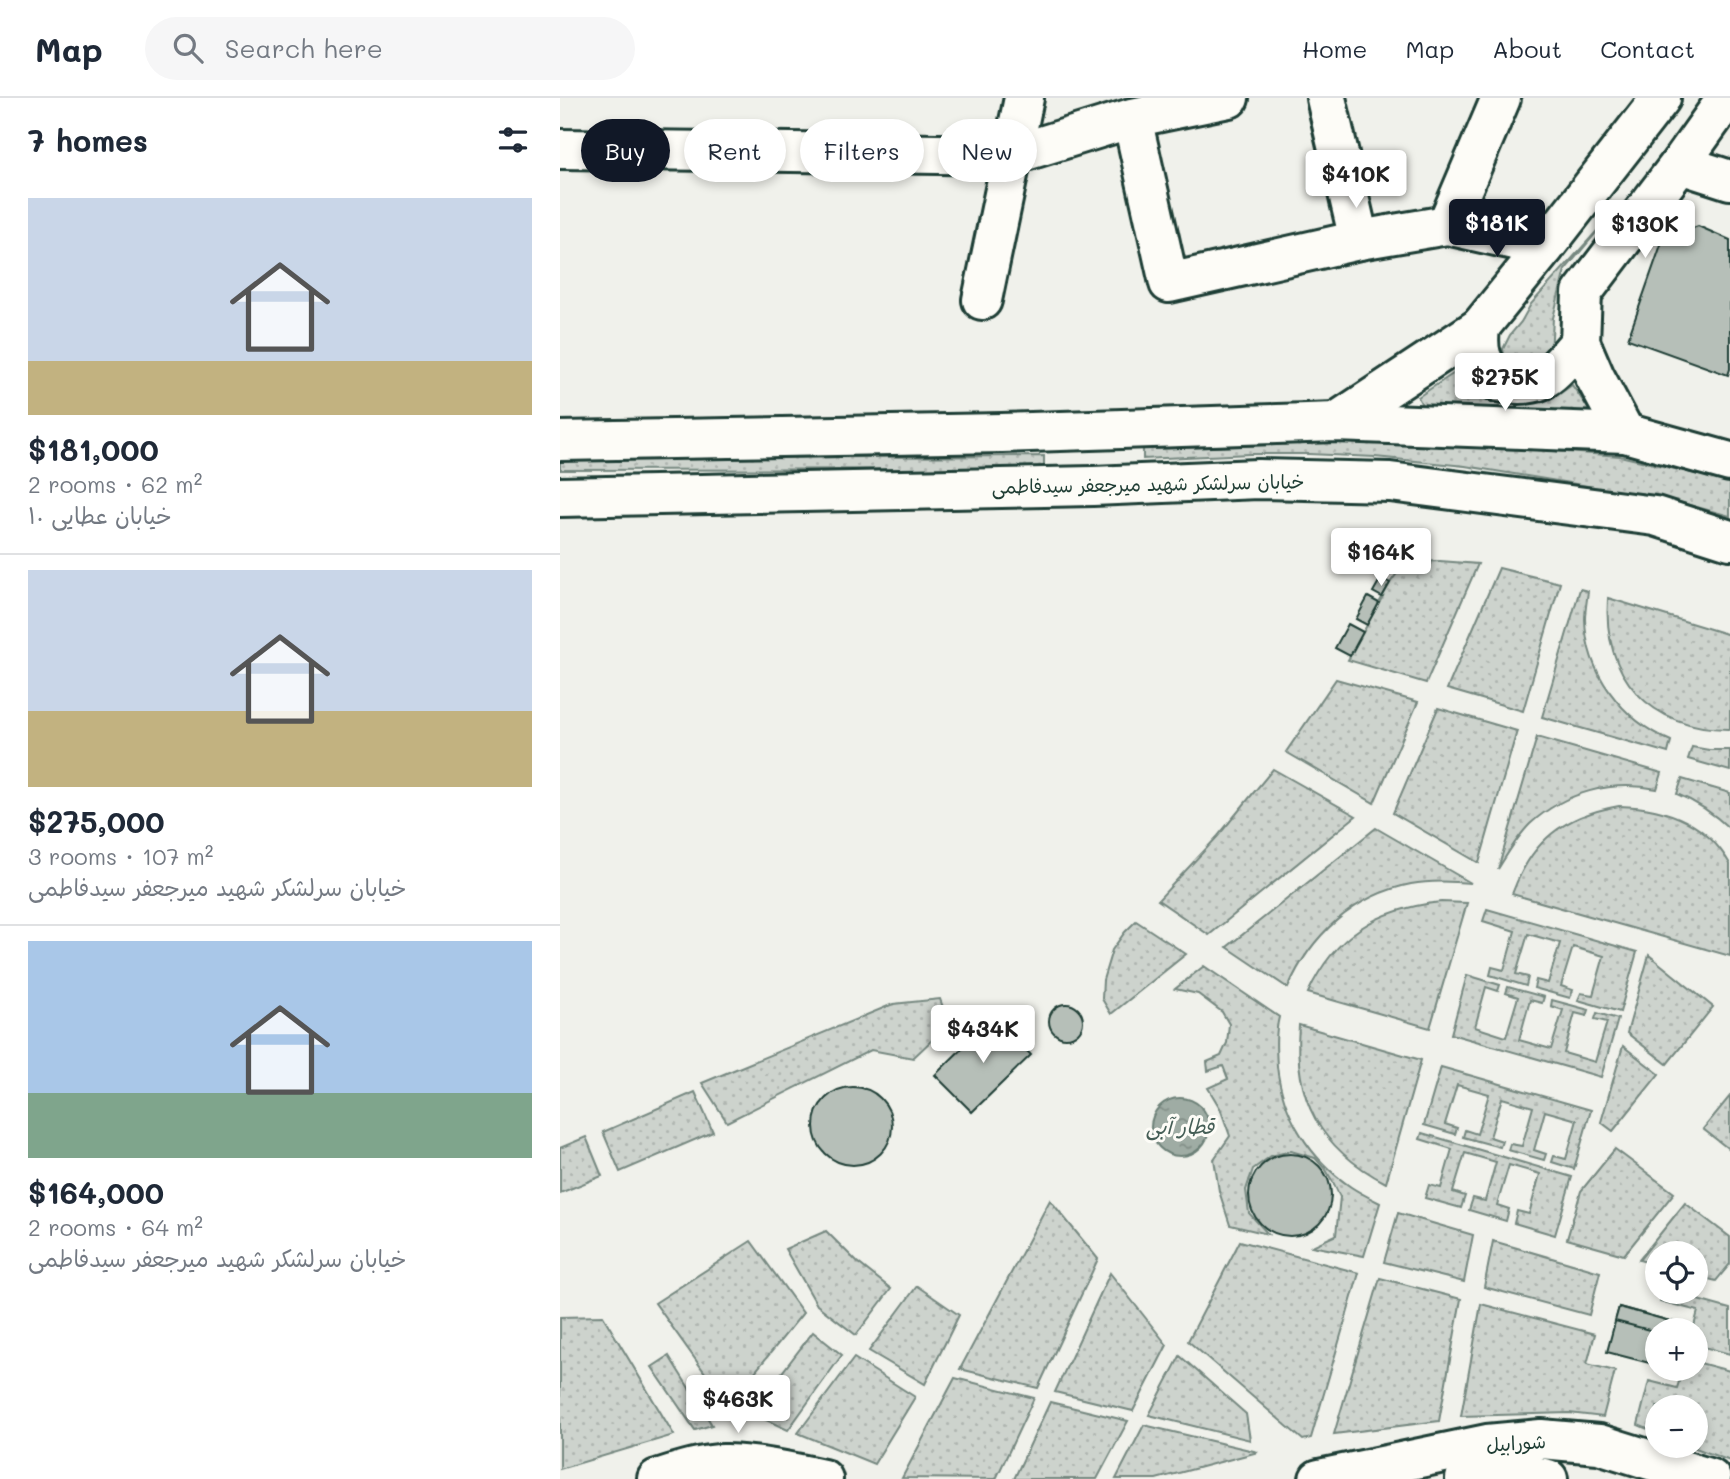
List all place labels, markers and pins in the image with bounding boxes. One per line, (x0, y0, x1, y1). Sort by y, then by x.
pin: $410K (1307, 150, 1405, 210)
pin: $181K (1448, 200, 1546, 259)
pin: $130K (1596, 200, 1694, 260)
pin: $275K (1456, 354, 1554, 413)
pin: $164K (1332, 528, 1430, 588)
pin: $434K (934, 1006, 1032, 1065)
pin: $463K (689, 1376, 787, 1435)

